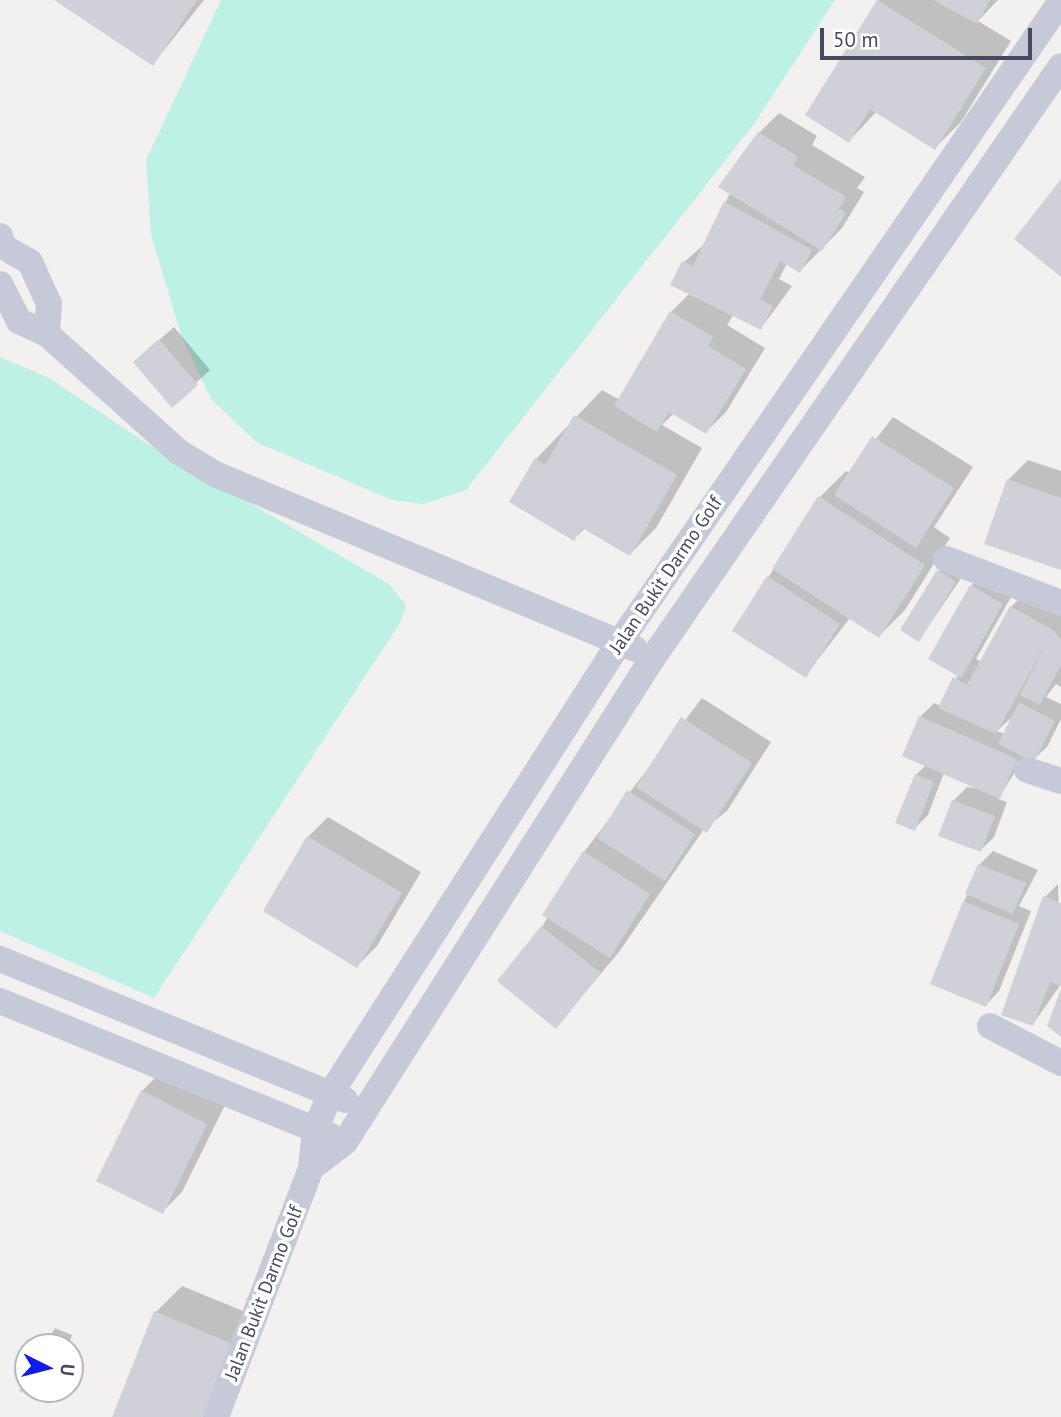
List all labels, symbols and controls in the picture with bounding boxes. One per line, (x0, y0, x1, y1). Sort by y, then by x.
scale bar (823, 14, 1035, 58)
text: 50 m (833, 26, 879, 53)
street label: Jalan Bukit Darmo Golf (605, 492, 727, 658)
street label: Jalan Bukit Darmo Golf (220, 1203, 308, 1383)
north arrow (14, 1333, 84, 1403)
text: U (55, 1363, 80, 1377)

